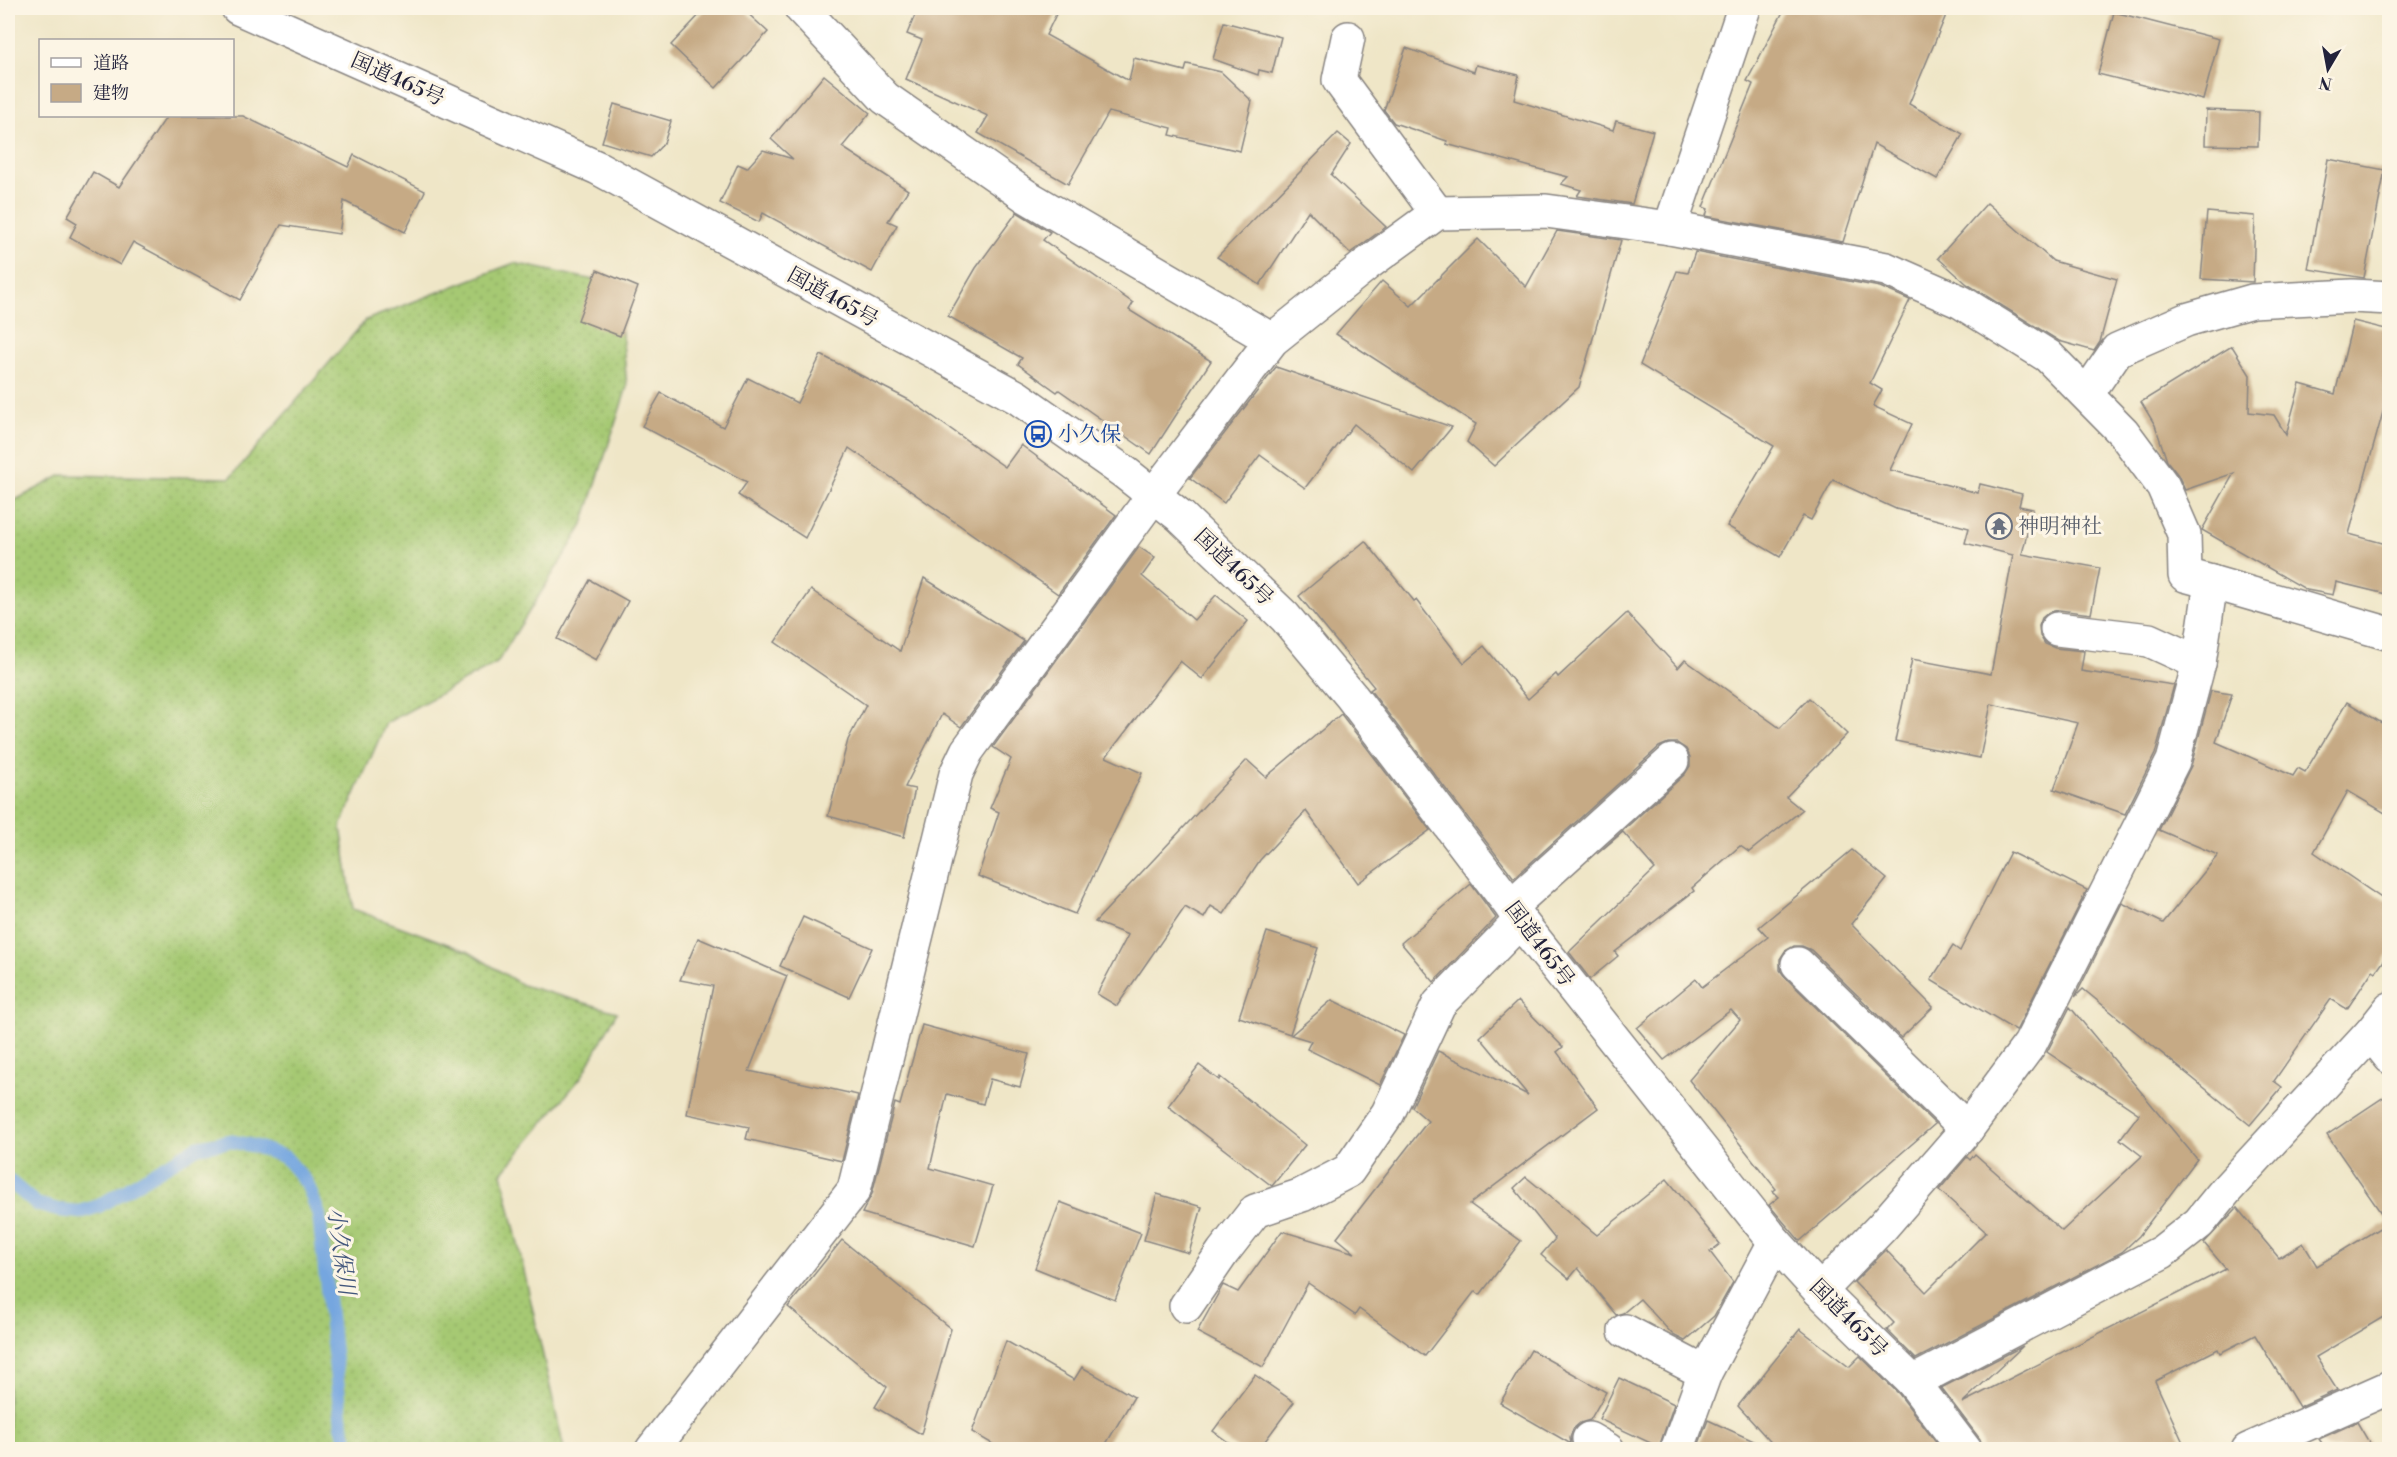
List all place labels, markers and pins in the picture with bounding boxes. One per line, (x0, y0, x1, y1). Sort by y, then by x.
bus stop icon: 小久保 (1023, 419, 1053, 449)
place label: 小久保 (1058, 422, 1121, 448)
temple icon: 神明神社 (1984, 511, 2014, 541)
place label: 神明神社 (2018, 514, 2102, 540)

